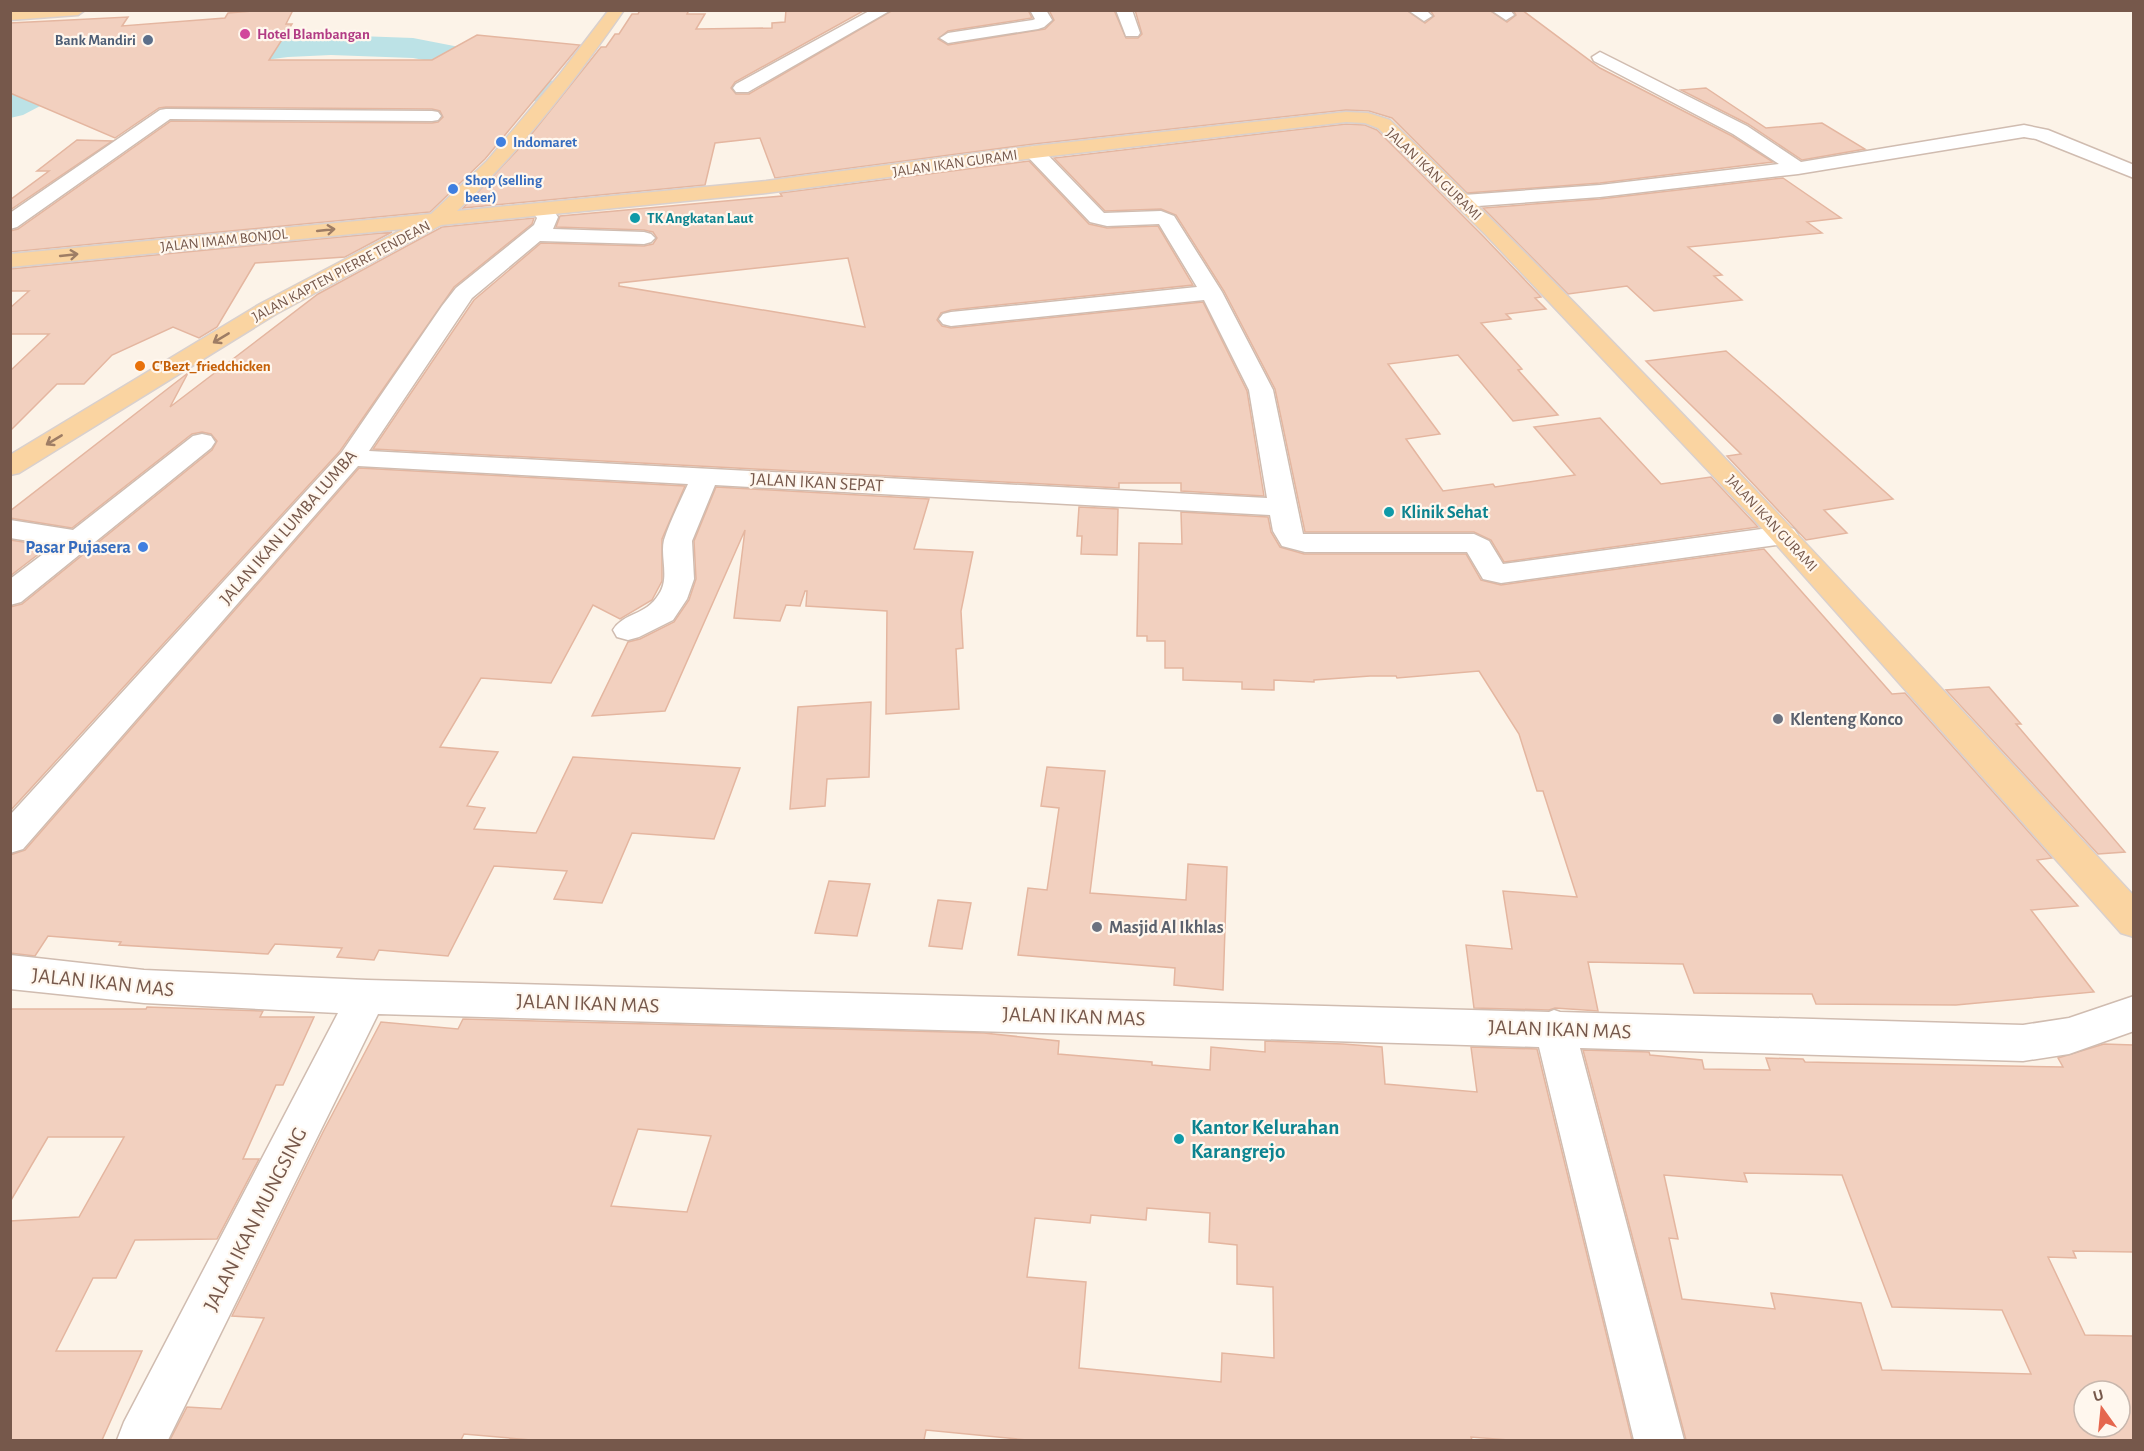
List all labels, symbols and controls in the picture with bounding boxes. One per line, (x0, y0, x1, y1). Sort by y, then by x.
marker: Hotel Blambangan (238, 27, 252, 41)
place label: Hotel Blambangan (257, 27, 370, 42)
place label: Bank Mandiri (55, 33, 136, 48)
marker: Bank Mandiri (141, 33, 155, 47)
street label: JALAN IKAN GURAMI (1383, 125, 1484, 223)
marker: Indomaret (494, 135, 508, 149)
place label: Indomaret (513, 135, 577, 150)
street label: JALAN IKAN GURAMI (892, 147, 1018, 180)
place label: Shop (selling beer) (465, 173, 543, 205)
marker: Shop (selling beer) (446, 182, 460, 196)
marker: TK Angkatan Laut (628, 211, 642, 225)
place label: TK Angkatan Laut (647, 211, 753, 226)
street label: JALAN KAPTEN PIERRE TENDEAN (250, 218, 433, 325)
one-way arrow (315, 224, 335, 235)
street label: JALAN IMAM BONJOL (160, 226, 289, 255)
one-way arrow (58, 249, 78, 260)
one-way arrow (212, 332, 229, 345)
marker: C'Bezt_friedchicken (133, 359, 147, 373)
place label: C'Bezt_friedchicken (152, 359, 271, 374)
one-way arrow (46, 434, 63, 446)
street label: JALAN IKAN LUMBA LUMBA (217, 446, 361, 608)
street label: JALAN IKAN SEPAT (750, 471, 884, 495)
street label: JALAN IKAN GURAMI (1723, 472, 1820, 574)
place label: Klinik Sehat (1401, 504, 1488, 522)
marker: Klinik Sehat (1382, 505, 1396, 519)
place label: Pasar Pujasera (25, 539, 131, 557)
marker: Pasar Pujasera (136, 540, 150, 554)
place label: Klenteng Konco (1790, 711, 1903, 729)
marker: Klenteng Konco (1771, 712, 1785, 726)
place label: Masjid Al Ikhlas (1109, 919, 1224, 937)
marker: Masjid Al Ikhlas (1090, 920, 1104, 934)
street label: JALAN IKAN MAS (31, 965, 175, 1000)
street label: JALAN IKAN MAS (516, 991, 660, 1016)
street label: JALAN IKAN MAS (1002, 1004, 1146, 1029)
street label: JALAN IKAN MAS (1488, 1017, 1632, 1042)
place label: Kantor Kelurahan Karangrejo (1191, 1117, 1339, 1162)
street label: JALAN IKAN MUNGSING (200, 1124, 311, 1314)
marker: Kantor Kelurahan Karangrejo (1172, 1132, 1186, 1146)
north arrow (2072, 1379, 2132, 1439)
text: U (2091, 1386, 2105, 1405)

